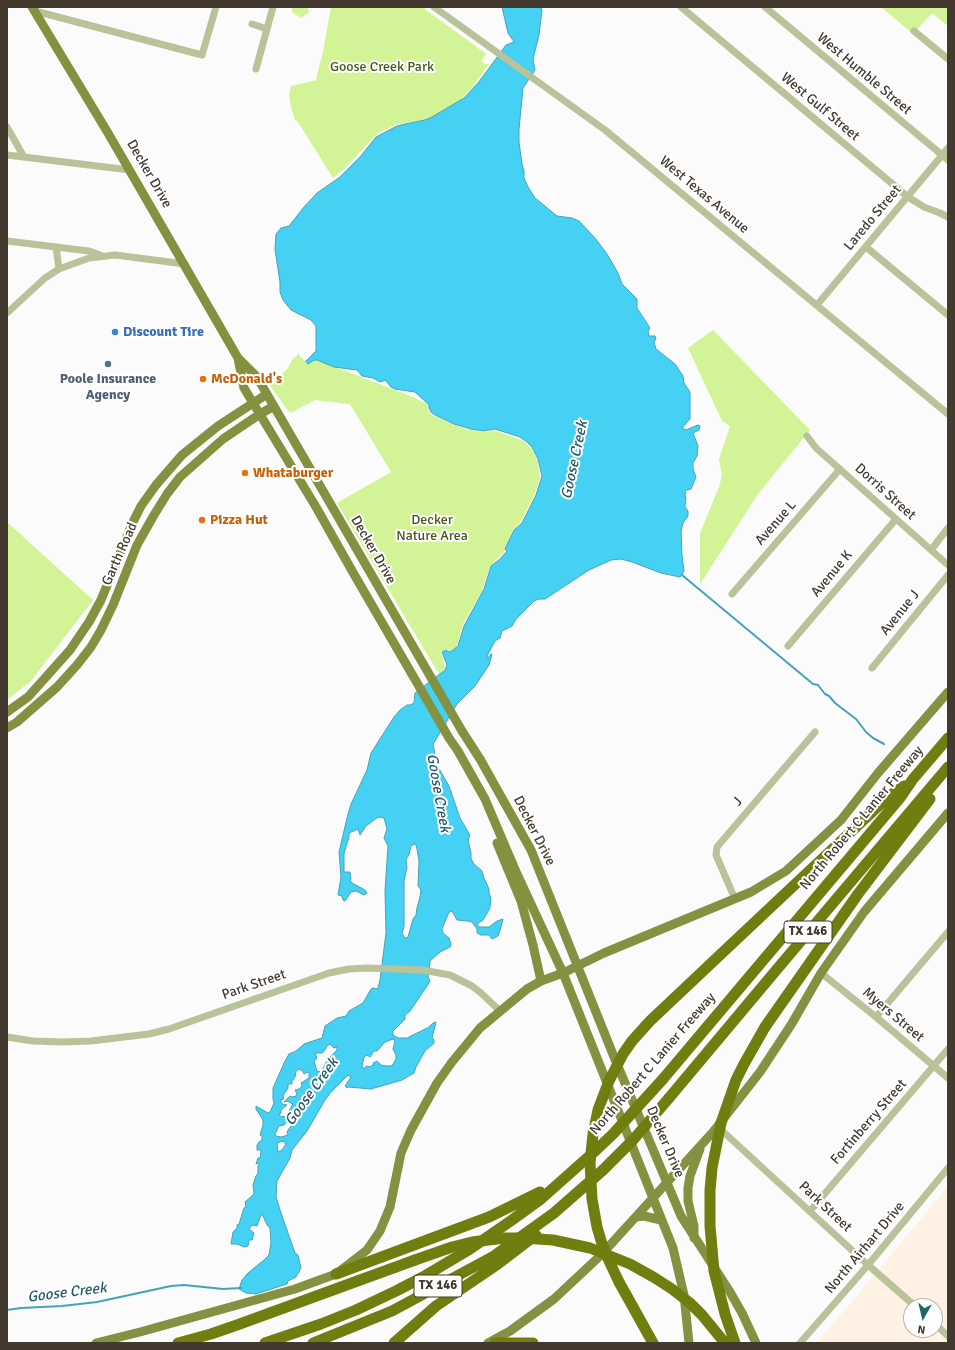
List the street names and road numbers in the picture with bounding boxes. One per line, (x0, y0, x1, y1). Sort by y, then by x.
street label: West Humble Street (813, 29, 915, 119)
street label: West Gulf Street (777, 69, 863, 145)
street label: Decker Drive (123, 137, 175, 211)
street label: West Texas Avenue (656, 153, 752, 237)
street label: Laredo Street (841, 182, 905, 254)
street label: Dorris Street (851, 460, 919, 524)
street label: Avenue L (752, 497, 800, 549)
street label: Decker Drive (347, 513, 399, 587)
street label: Garth Road (99, 520, 141, 588)
street label: Avenue K (808, 547, 856, 601)
street label: Avenue J (877, 587, 923, 639)
street label: North Robert C Lanier Freeway (797, 743, 927, 893)
street label: Decker Drive (509, 793, 559, 869)
street label: J (730, 794, 746, 810)
road number: TX 146 (784, 921, 832, 943)
street label: Park Street (220, 966, 288, 1004)
street label: Myers Street (859, 984, 927, 1046)
street label: North Robert C Lanier Freeway (587, 990, 719, 1138)
street label: Fortinberry Street (827, 1076, 911, 1168)
street label: Decker Drive (642, 1104, 688, 1180)
street label: Park Street (795, 1178, 855, 1236)
street label: North Airhart Drive (822, 1199, 908, 1297)
road number: TX 146 (414, 1275, 462, 1297)

